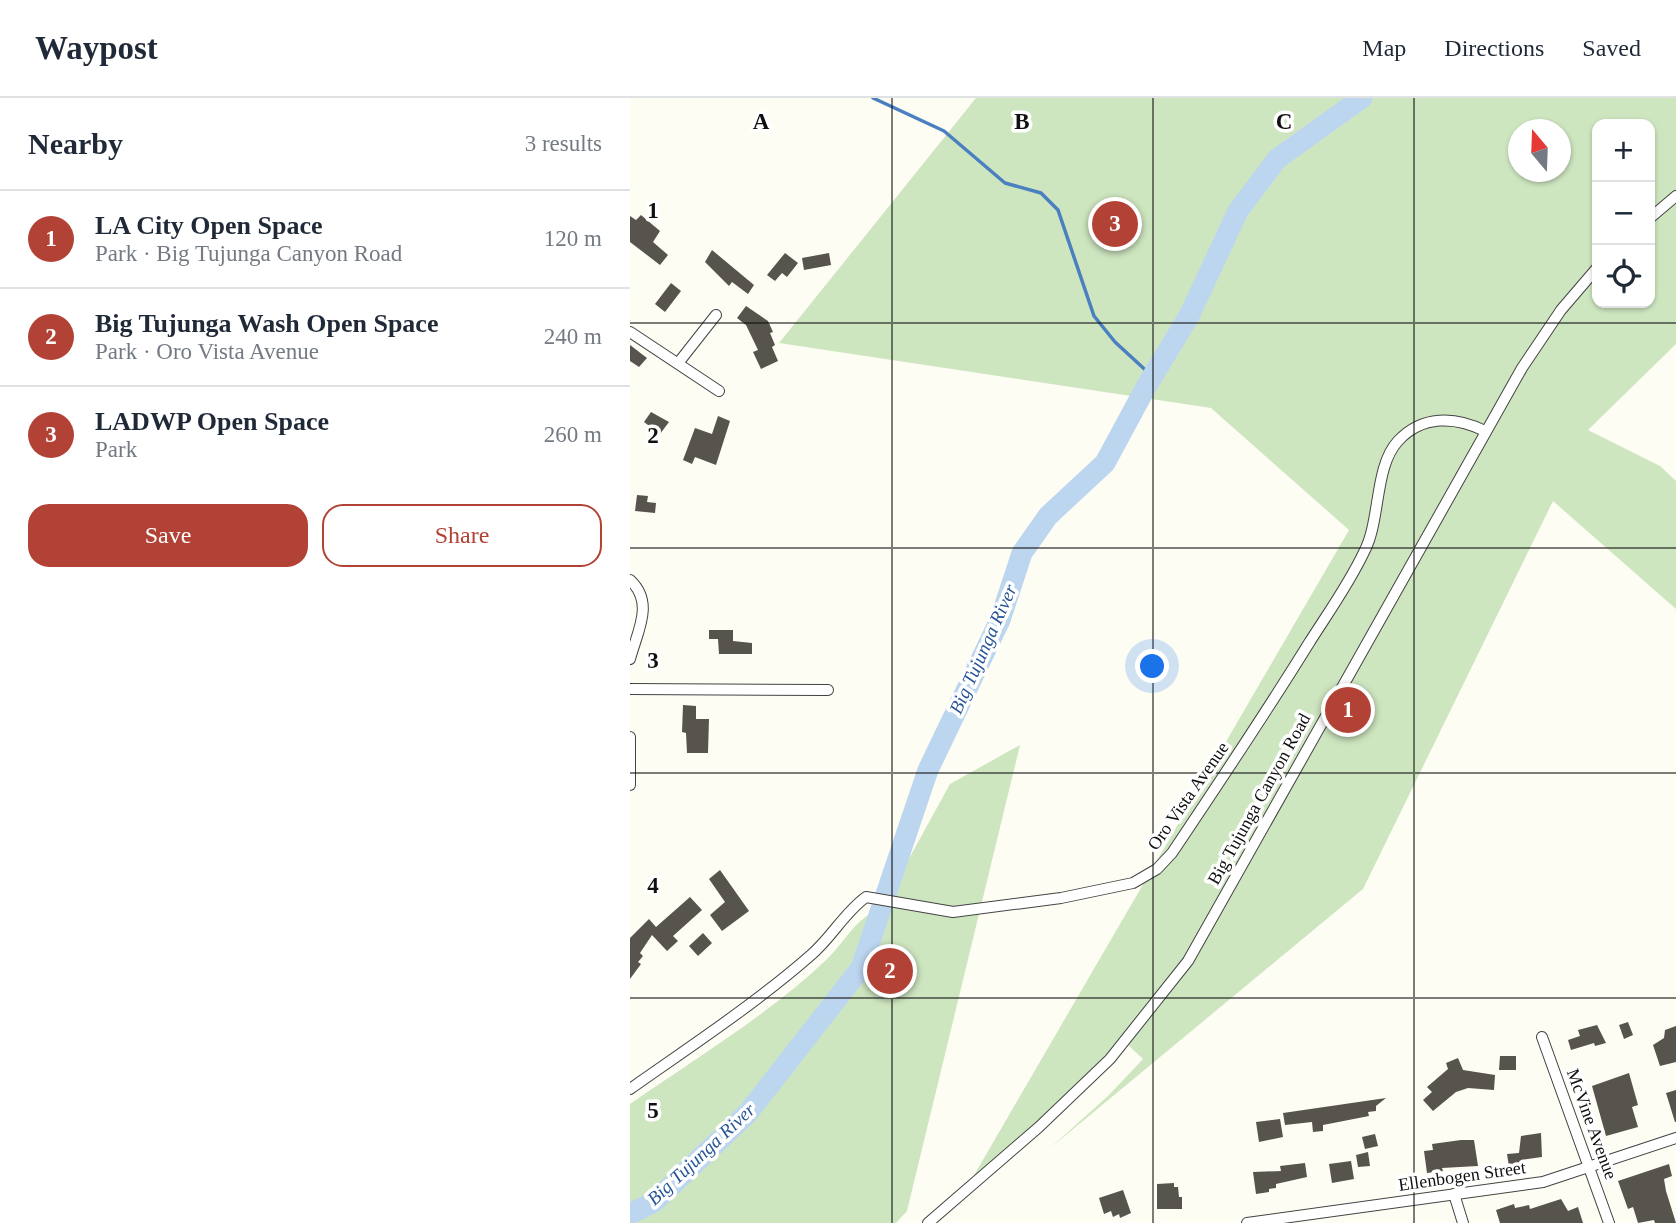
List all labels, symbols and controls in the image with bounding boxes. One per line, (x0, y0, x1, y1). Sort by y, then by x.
text: Waypost (35, 30, 158, 66)
text: Map (1362, 35, 1406, 61)
text: Directions (1444, 35, 1544, 61)
text: Saved (1582, 35, 1641, 61)
text: A (753, 109, 770, 134)
text: B (1014, 109, 1030, 134)
text: C (1276, 109, 1292, 134)
north arrow (1508, 119, 1571, 182)
map controls (1592, 119, 1655, 308)
button: + (1592, 119, 1655, 182)
text: Nearby (28, 127, 123, 160)
text: 3 results (525, 131, 602, 156)
button: − (1592, 182, 1655, 245)
text: 1 (647, 198, 659, 223)
pin: 3 (1092, 198, 1138, 250)
text: LA City Open Space (95, 211, 323, 240)
text: 1 (45, 226, 57, 251)
text: 120 m (544, 226, 602, 251)
text: Park · Big Tujunga Canyon Road (95, 241, 402, 266)
button: locate (1592, 245, 1655, 308)
text: Big Tujunga Wash Open Space (95, 309, 438, 338)
text: 2 (45, 324, 57, 349)
text: 240 m (544, 324, 602, 349)
text: Park · Oro Vista Avenue (95, 339, 319, 364)
text: LADWP Open Space (95, 407, 329, 436)
text: 3 (45, 422, 57, 447)
text: 260 m (544, 422, 602, 447)
text: 2 (647, 423, 659, 448)
text: Park (95, 437, 137, 462)
button: Save (28, 504, 308, 567)
button: Share (322, 504, 602, 567)
water label: Big Tujunga River (945, 581, 1021, 717)
text: 3 (647, 648, 659, 673)
your location (1135, 649, 1169, 683)
pin: 1 (1325, 684, 1371, 736)
street label: Big Tujunga Canyon Road (1204, 710, 1314, 888)
street label: Oro Vista Avenue (1143, 738, 1233, 854)
text: 4 (647, 873, 659, 898)
pin: 2 (867, 945, 913, 997)
street label: McVine Avenue (1563, 1066, 1621, 1182)
water label: Big Tujunga River (643, 1098, 760, 1209)
text: 5 (647, 1098, 659, 1123)
street label: Ellenbogen Street (1397, 1157, 1527, 1195)

